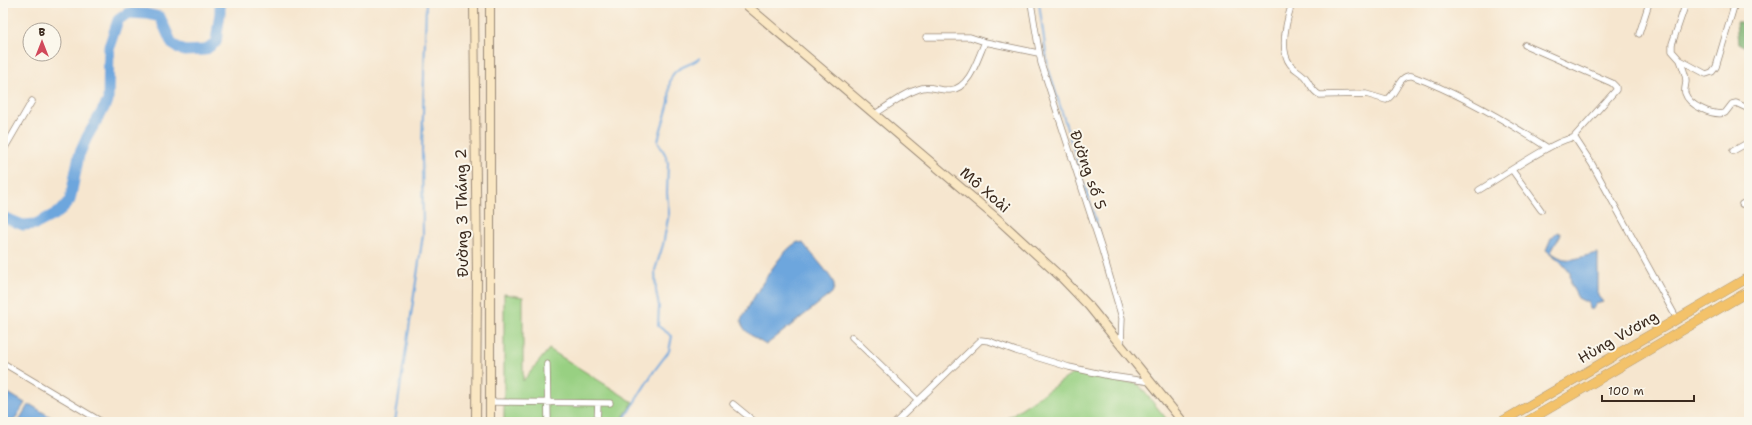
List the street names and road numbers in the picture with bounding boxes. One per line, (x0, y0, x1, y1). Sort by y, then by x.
street label: Đường số 5 (1065, 128, 1111, 212)
street label: Đường 3 Tháng 2 (451, 148, 473, 278)
street label: Mô Xoài (956, 163, 1014, 217)
street label: Hùng Vương (1574, 306, 1662, 368)

